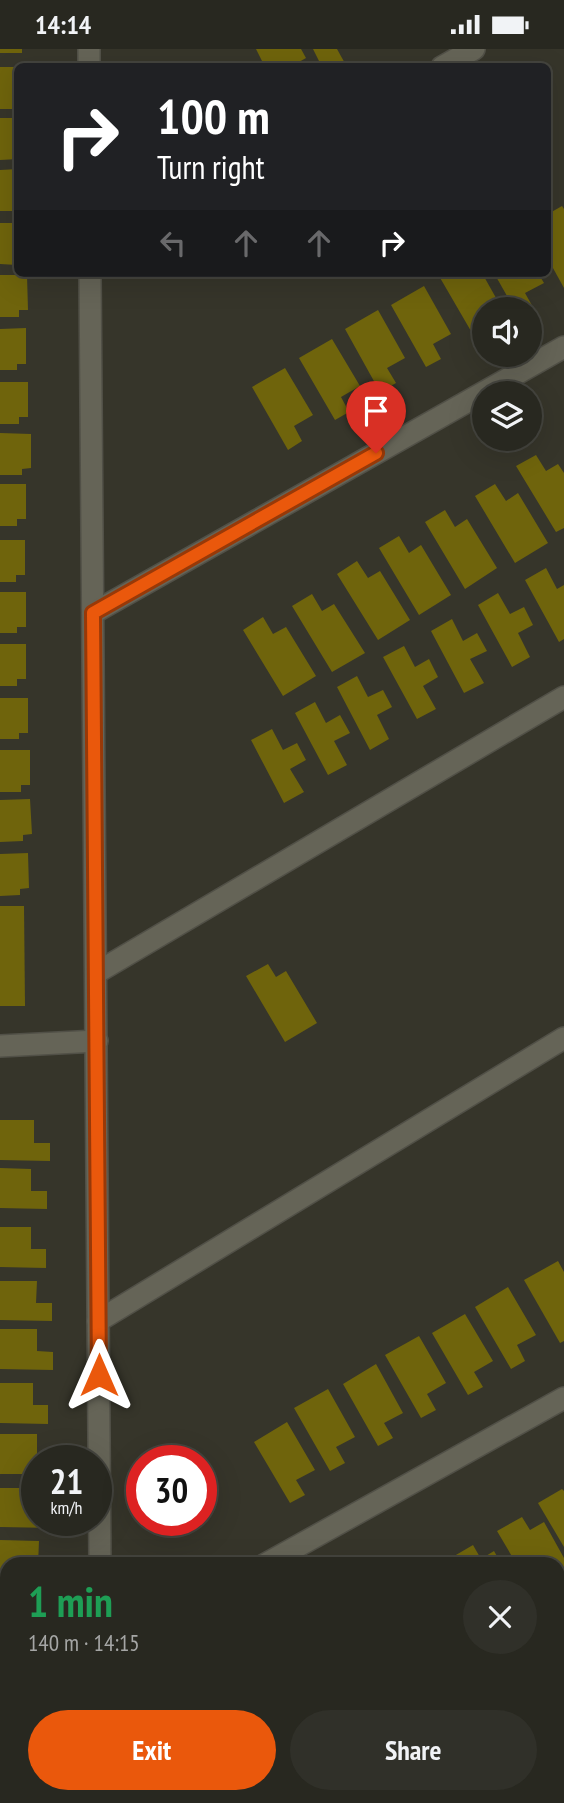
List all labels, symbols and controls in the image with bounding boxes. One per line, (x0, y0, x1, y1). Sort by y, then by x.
text: 14:14 (35, 8, 91, 41)
text: 100 m (157, 84, 270, 148)
icon: right (42, 91, 133, 182)
text: Turn right (157, 146, 265, 188)
icon: left (154, 224, 192, 262)
icon: ahead (227, 224, 265, 262)
icon: ahead (300, 224, 338, 262)
icon: right (373, 224, 411, 262)
map controls (472, 297, 542, 451)
button: sound (472, 297, 542, 367)
pin (346, 381, 406, 453)
button: layers (472, 381, 542, 451)
icon: arrive (357, 392, 395, 430)
position arrow (62, 1338, 136, 1412)
speed limit sign: 30 (126, 1445, 217, 1536)
text: 21 (50, 1458, 83, 1504)
text: km/h (51, 1496, 82, 1519)
text: 1 min (28, 1574, 113, 1629)
button: close (463, 1580, 537, 1654)
text: 140 m · 14:15 (28, 1628, 140, 1657)
button: Exit (28, 1710, 276, 1790)
button: Share (290, 1710, 537, 1790)

